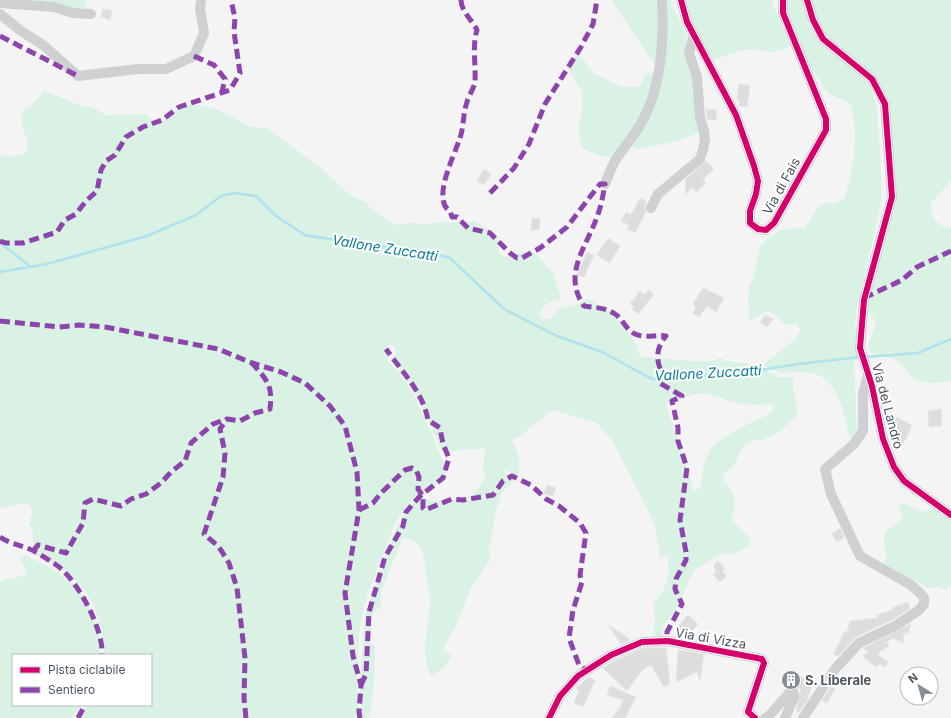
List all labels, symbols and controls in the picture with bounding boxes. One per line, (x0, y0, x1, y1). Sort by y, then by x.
street label: Via di Fais (759, 155, 803, 217)
water label: Vallone Zuccatti (331, 231, 440, 264)
water label: Vallone Zuccatti (654, 361, 762, 384)
street label: Via del Landro (869, 361, 907, 451)
street label: Via di Vizza (674, 624, 748, 652)
legend (12, 654, 152, 706)
text: Pista ciclabile (48, 662, 125, 677)
north arrow (899, 666, 939, 706)
building icon: S. Liberale (780, 669, 802, 691)
text: N (905, 670, 921, 686)
place label: S. Liberale (805, 672, 872, 688)
text: Sentiero (48, 682, 95, 697)

